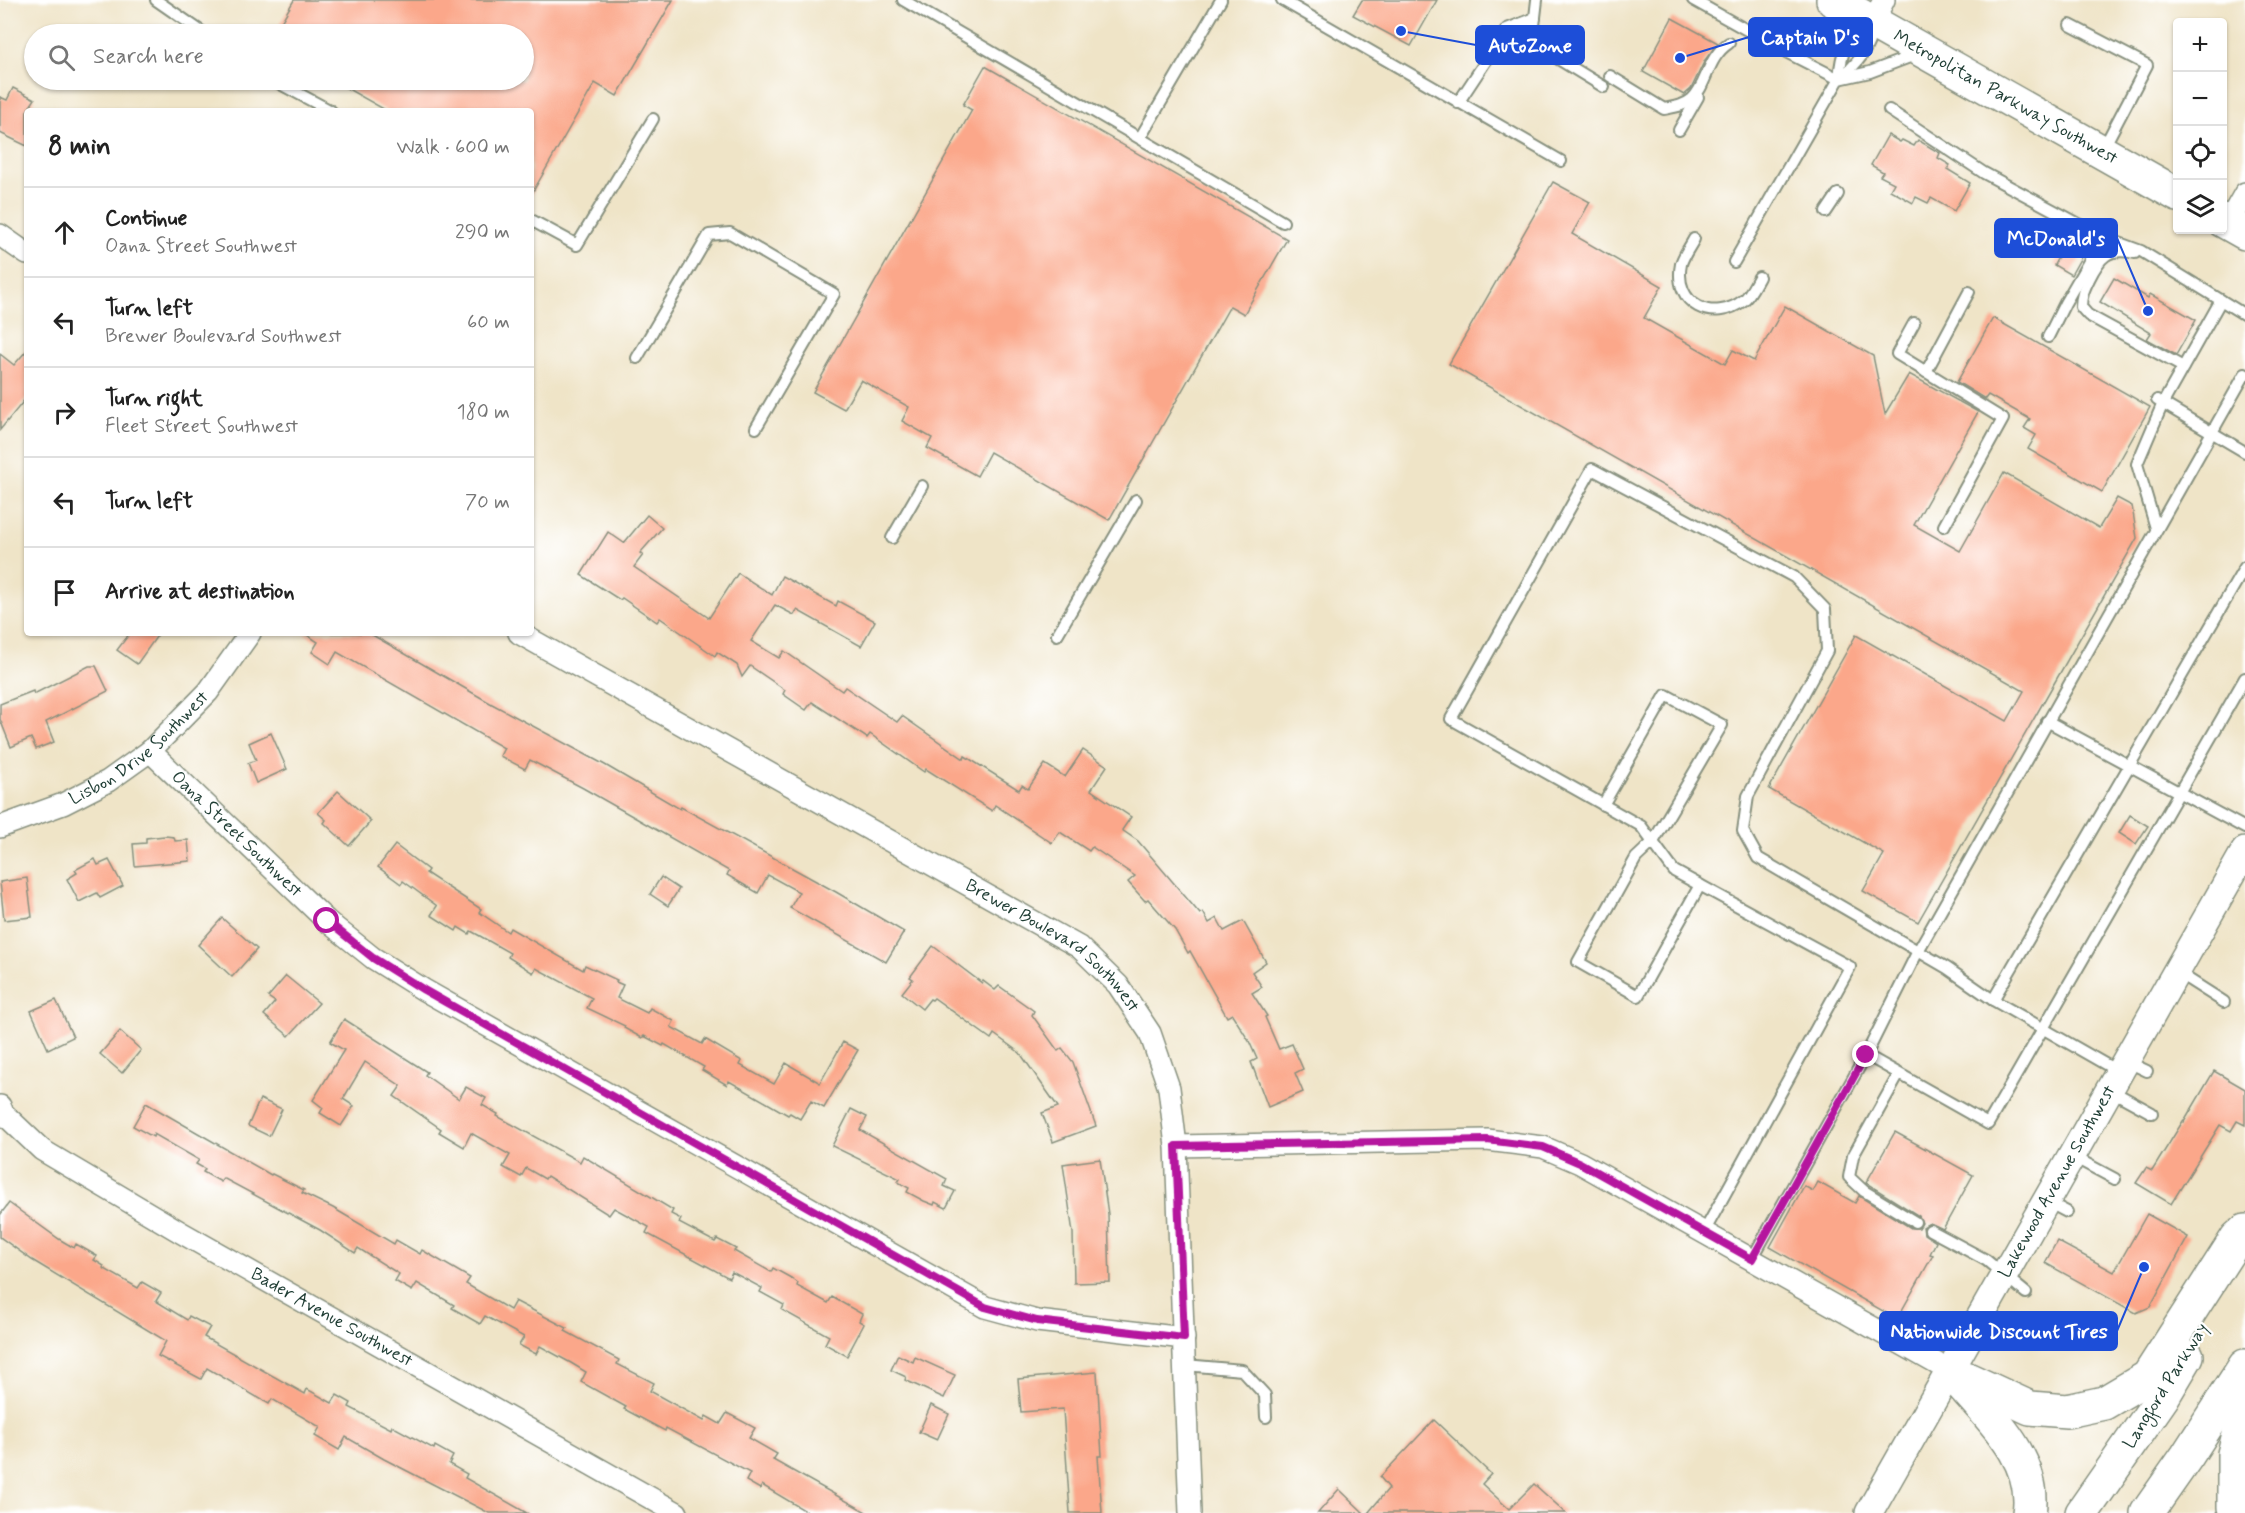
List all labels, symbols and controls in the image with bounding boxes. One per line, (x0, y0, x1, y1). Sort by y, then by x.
callout: Captain D's (1749, 18, 1872, 56)
map controls (2173, 18, 2227, 234)
button: + (2173, 18, 2227, 72)
search box (24, 24, 534, 90)
street label: Metropolitan Parkway Southwest (1889, 24, 2122, 171)
text: Captain D's (1761, 25, 1860, 52)
callout: AutoZone (1476, 26, 1584, 64)
text: AutoZone (1488, 33, 1572, 60)
icon: search (45, 41, 78, 74)
text: Search here (93, 43, 204, 71)
button: − (2173, 72, 2227, 126)
button: locate (2173, 126, 2227, 180)
text: 8 min (48, 130, 111, 164)
text: Walk · 600 m (396, 134, 510, 161)
button: layers (2173, 180, 2227, 234)
text: Continue (105, 205, 187, 233)
icon: ahead (48, 216, 81, 249)
text: 290 m (455, 219, 510, 246)
callout: McDonald's (1995, 219, 2117, 257)
text: McDonald's (2007, 226, 2105, 253)
text: Oana Street Southwest (105, 233, 297, 260)
text: Turn left (105, 295, 193, 323)
icon: left (48, 306, 81, 339)
text: 60 m (467, 309, 510, 336)
text: Brewer Boulevard Southwest (105, 323, 342, 350)
text: Turn right (105, 385, 203, 413)
icon: right (48, 396, 81, 429)
text: 180 m (457, 399, 510, 426)
text: Fleet Street Southwest (105, 413, 298, 440)
icon: left (48, 486, 81, 519)
text: Turn left (105, 488, 193, 516)
text: 70 m (465, 489, 510, 516)
icon: arrive (48, 576, 81, 609)
text: Arrive at destination (105, 578, 295, 606)
street label: Lisbon Drive Southwest (65, 686, 215, 811)
street label: Oana Street Southwest (166, 766, 308, 903)
street label: Brewer Boulevard Southwest (961, 874, 1145, 1017)
route start (313, 907, 339, 933)
route end (1852, 1041, 1878, 1067)
street label: Lakewood Avenue Southwest (1993, 1080, 2122, 1282)
street label: Bader Avenue Southwest (246, 1262, 417, 1373)
callout: Nationwide Discount Tires (1880, 1312, 2117, 1350)
text: Nationwide Discount Tires (1890, 1319, 2108, 1346)
street label: Langford Parkway (2118, 1319, 2216, 1455)

